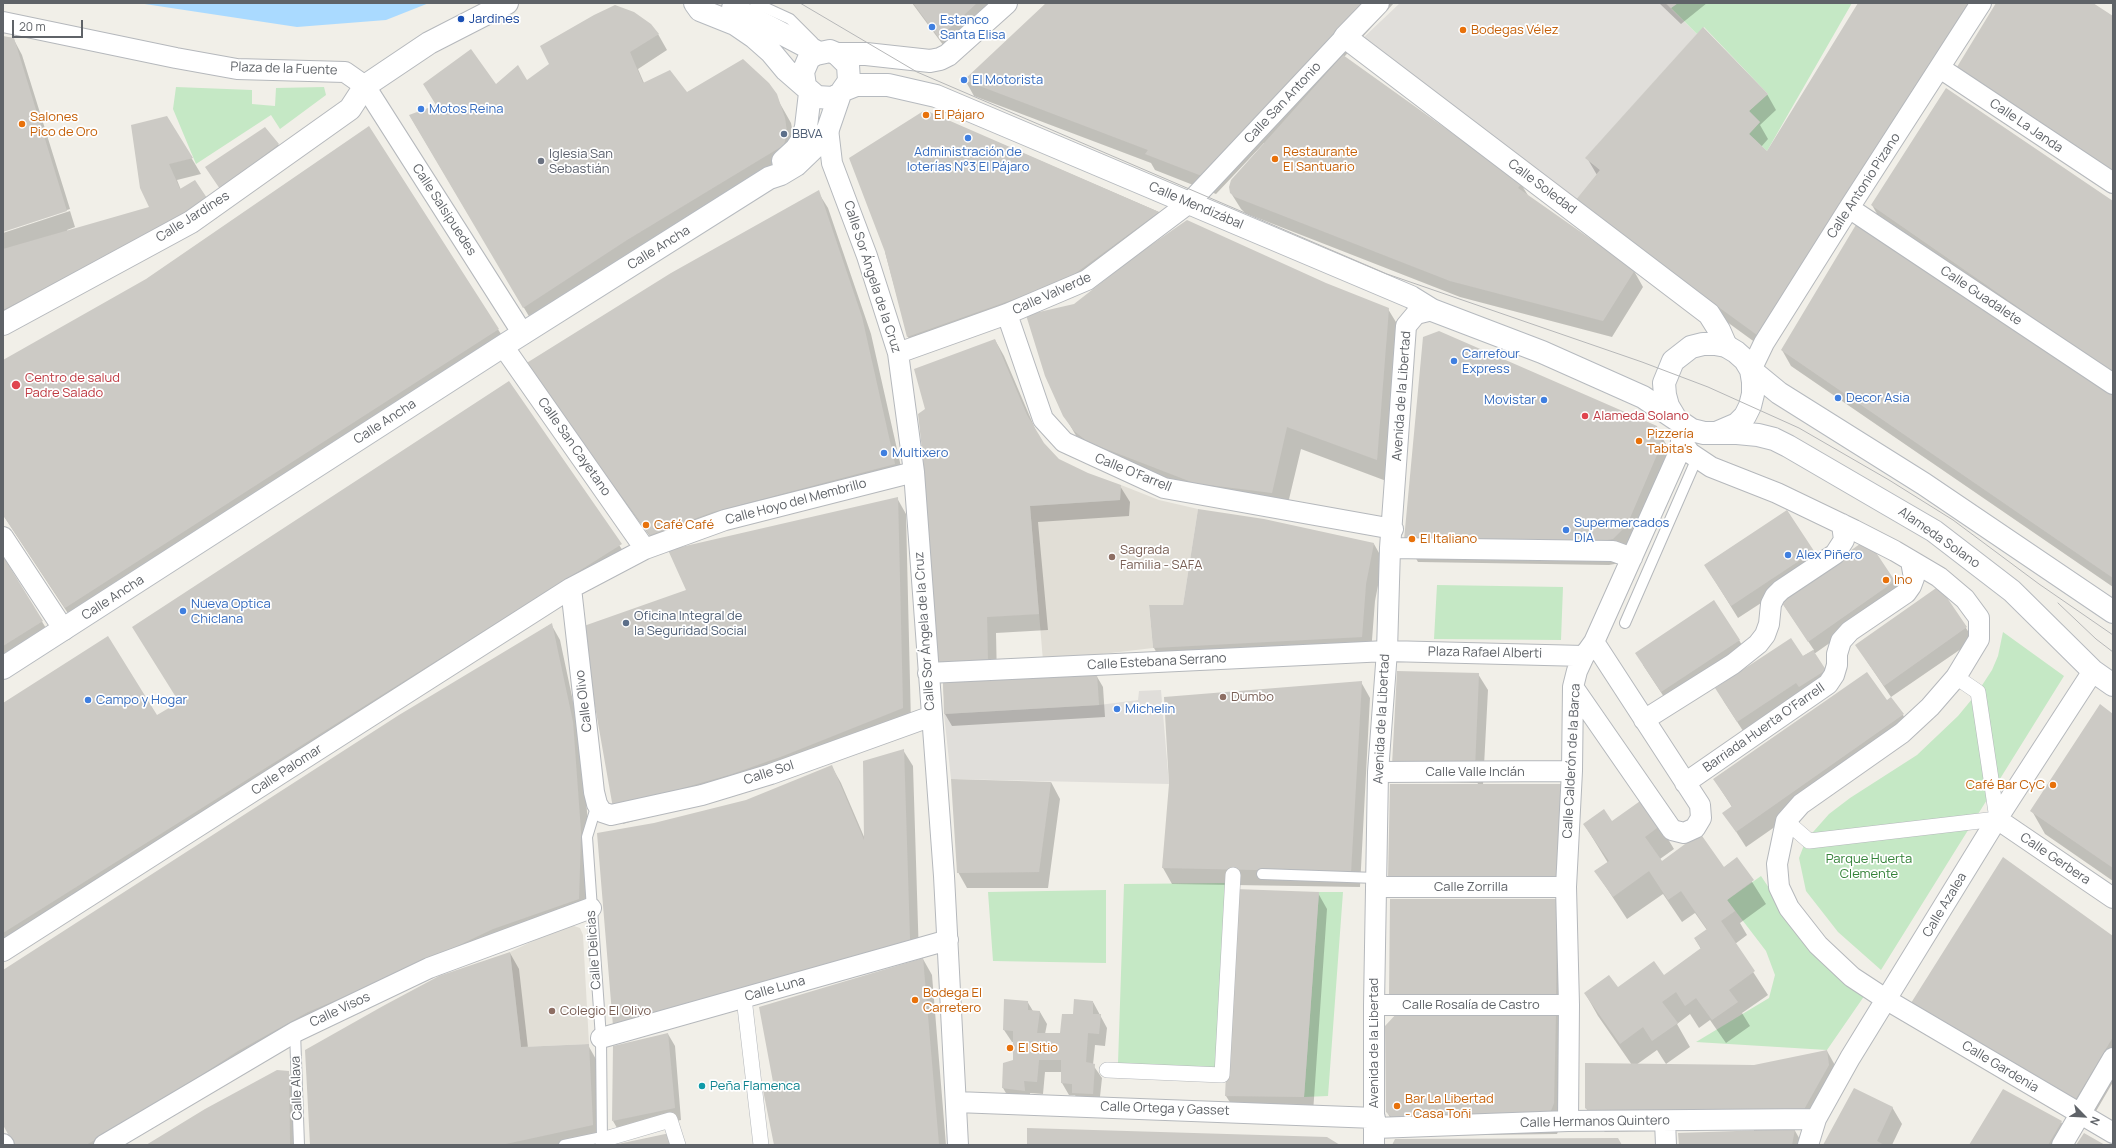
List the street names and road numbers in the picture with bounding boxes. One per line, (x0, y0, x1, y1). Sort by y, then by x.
street label: Plaza de la Fuente (230, 59, 338, 79)
street label: Calle San Antonio (1241, 59, 1325, 147)
street label: Calle La Janda (1986, 96, 2066, 156)
street label: Calle Antonio Pizano (1824, 130, 1904, 242)
street label: Calle Soledad (1505, 156, 1579, 218)
street label: Calle Salsipuedes (409, 161, 479, 259)
street label: Calle Mendizábal (1146, 179, 1246, 233)
street label: Calle Jardines (153, 188, 233, 246)
street label: Calle Sor Ángela de la Cruz (840, 199, 904, 355)
street label: Calle Ancha (625, 223, 693, 273)
street label: Calle Guadalete (1937, 263, 2025, 329)
street label: Calle Valverde (1010, 270, 1094, 318)
street label: Avenida de la Libertad (1390, 330, 1414, 462)
street label: Calle San Cayetano (534, 395, 614, 499)
street label: Calle Ancha (351, 396, 419, 448)
street label: Calle O'Farrell (1092, 451, 1174, 495)
street label: Calle Hoyo del Membrillo (724, 476, 868, 528)
street label: Alameda Solano (1895, 504, 1983, 572)
street label: Calle Sor Ángela de la Cruz (912, 551, 938, 711)
street label: Calle Ancha (79, 572, 147, 624)
street label: Plaza Rafael Alberti (1428, 644, 1542, 662)
street label: Calle Estebana Serrano (1087, 651, 1227, 673)
street label: Avenida de la Libertad (1371, 654, 1393, 784)
street label: Calle Olivo (572, 669, 596, 733)
street label: Barriada Huerta O'Farrell (1700, 680, 1828, 776)
street label: Calle Calderón de la Barca (1560, 683, 1584, 839)
street label: Calle Palomar (249, 741, 325, 799)
street label: Calle Sol (742, 758, 796, 788)
street label: Calle Valle Inclán (1425, 764, 1525, 780)
street label: Calle Gerbera (2017, 830, 2093, 888)
street label: Calle Azalea (1920, 870, 1970, 940)
street label: Calle Zorrilla (1434, 879, 1508, 895)
street label: Calle Delicias (583, 910, 605, 990)
street label: Calle Luna (743, 973, 807, 1005)
street label: Avenida de la Libertad (1366, 978, 1382, 1108)
street label: Calle Visos (307, 989, 373, 1031)
street label: Calle Rosalía de Castro (1402, 997, 1540, 1013)
street label: Calle Gardenia (1959, 1038, 2041, 1096)
street label: Calle Alava (288, 1056, 306, 1120)
street label: Calle Ortega y Gasset (1100, 1099, 1230, 1119)
street label: Calle Hermanos Quintero (1520, 1113, 1670, 1131)

